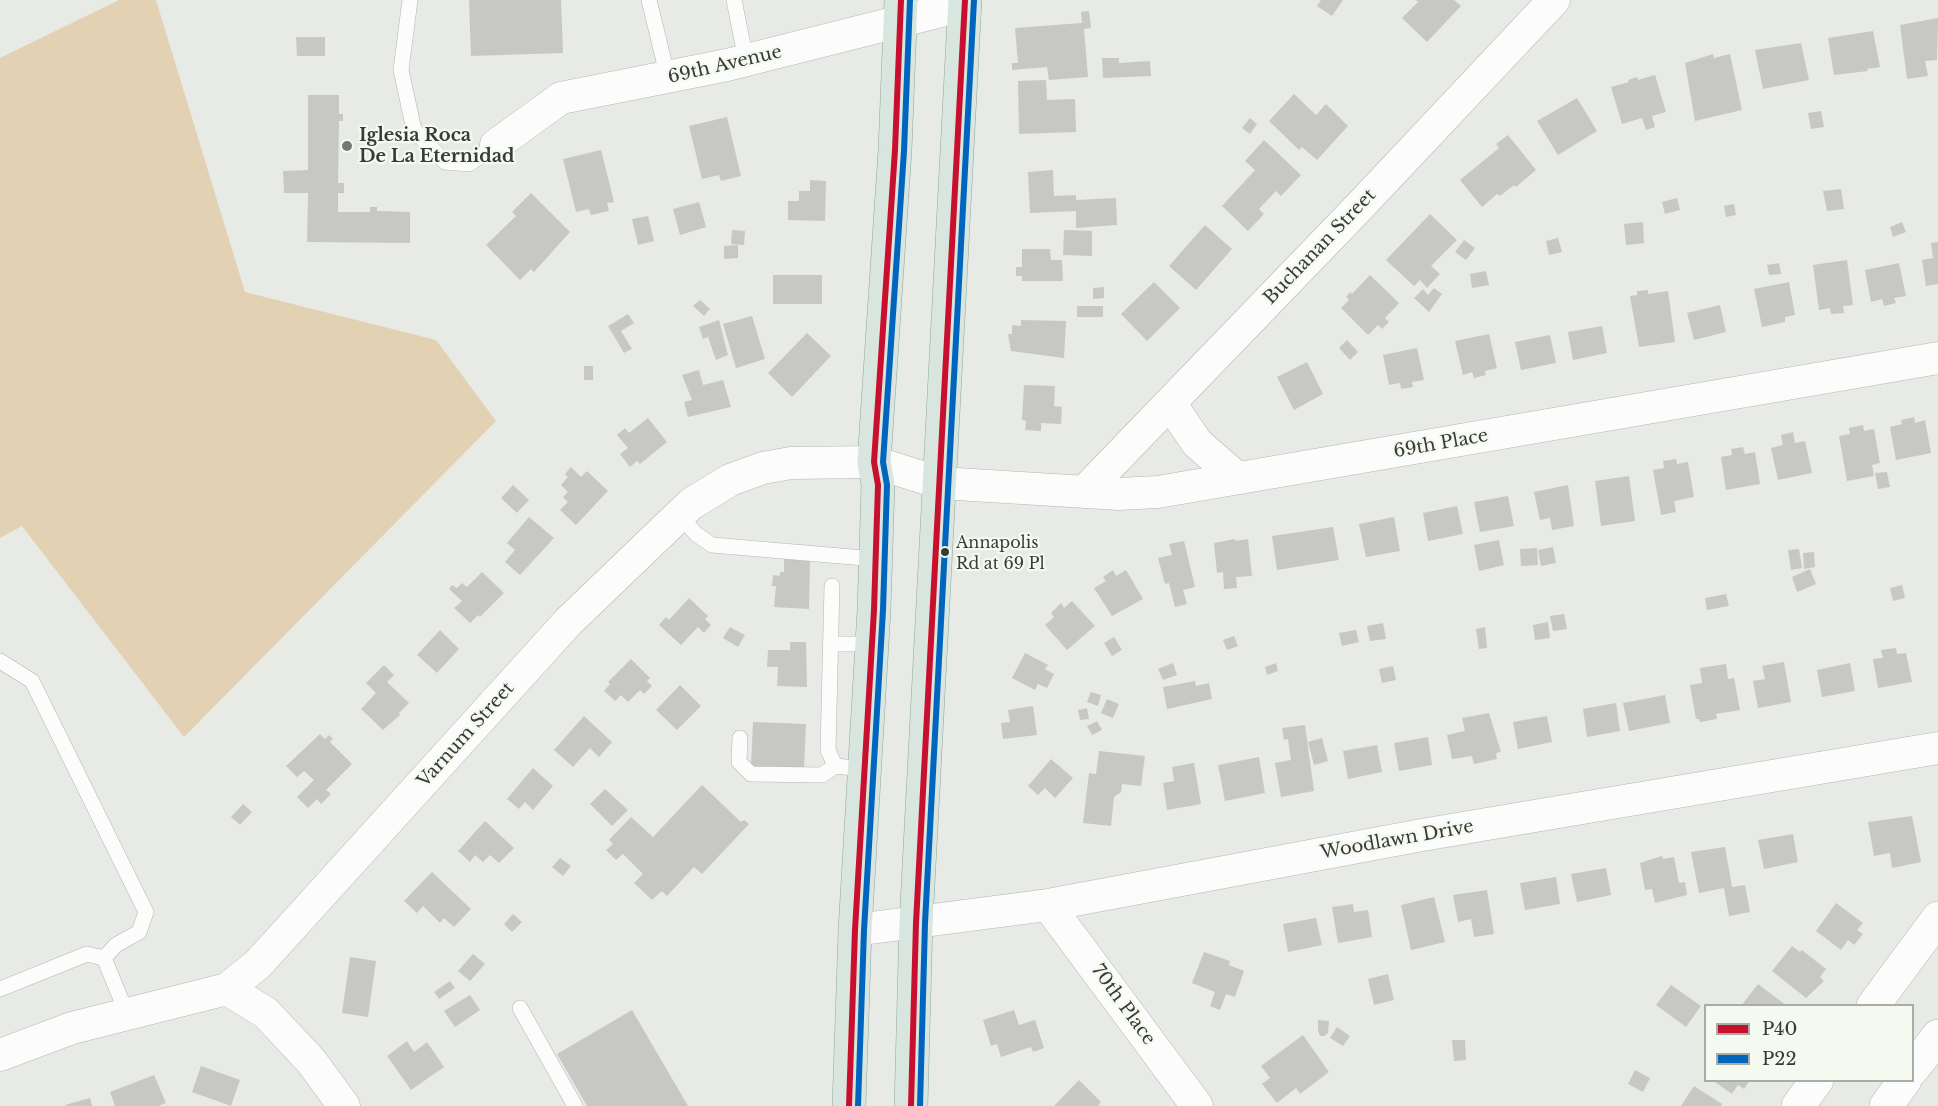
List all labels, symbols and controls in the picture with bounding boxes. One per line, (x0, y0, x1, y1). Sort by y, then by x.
street label: 69th Avenue (666, 41, 784, 89)
place label: Iglesia Roca De La Eternidad (359, 125, 515, 168)
marker: Iglesia Roca De La Eternidad (340, 139, 354, 153)
street label: Buchanan Street (1259, 185, 1381, 309)
street label: 69th Place (1392, 425, 1490, 463)
place label: Annapolis Rd at 69 Pl (956, 533, 1045, 571)
marker: Annapolis Rd at 69 Pl (939, 546, 951, 558)
street label: Varnum Street (413, 678, 519, 792)
street label: Woodlawn Drive (1319, 816, 1475, 864)
street label: 70th Place (1087, 960, 1159, 1050)
legend (1704, 1004, 1914, 1082)
text: P40 (1762, 1018, 1797, 1040)
text: P22 (1762, 1048, 1797, 1070)

